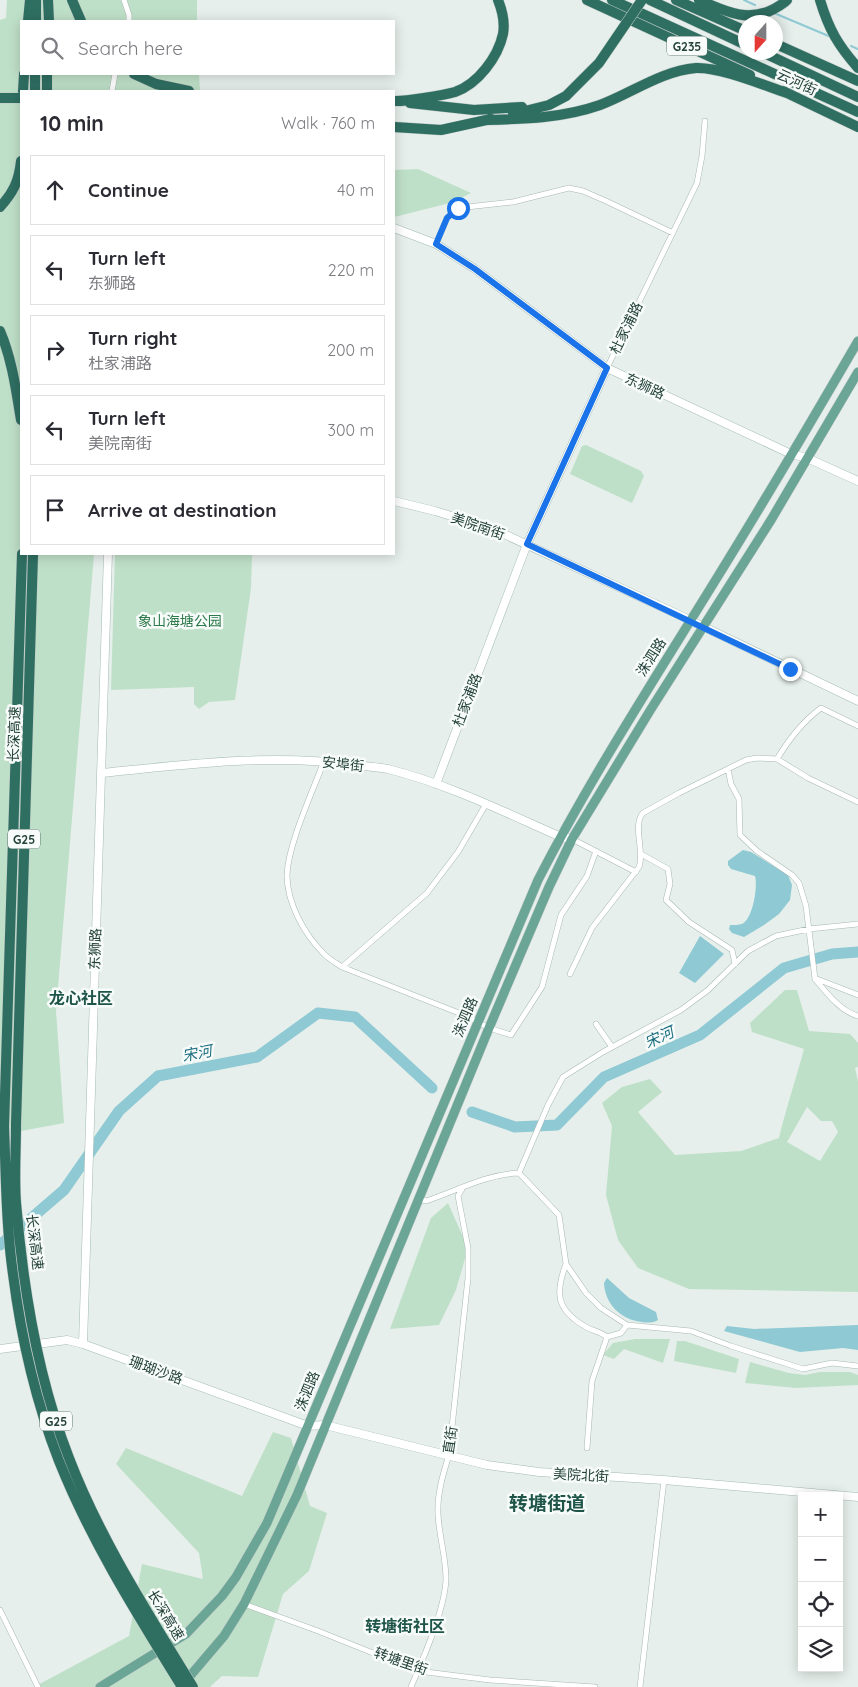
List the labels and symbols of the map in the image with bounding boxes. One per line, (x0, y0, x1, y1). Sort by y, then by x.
north arrow (738, 15, 783, 60)
road number: G235 (667, 36, 707, 56)
street label: 云河街 (774, 65, 820, 99)
route start (447, 197, 470, 220)
street label: 杜家浦路 (606, 299, 646, 357)
street label: 东狮路 (622, 369, 668, 403)
street label: 美院南街 (449, 508, 507, 544)
park label: 象山海塘公园 (138, 612, 222, 630)
street label: 洙泗路 (632, 634, 670, 680)
route end (779, 658, 802, 681)
street label: 杜家浦路 (449, 671, 485, 729)
street label: 长深高速 (4, 706, 24, 762)
street label: 安埠街 (321, 753, 365, 775)
road number: G25 (8, 830, 40, 849)
street label: 东狮路 (85, 928, 105, 970)
district label: 龙心社区 (49, 988, 113, 1008)
street label: 洙泗路 (449, 994, 481, 1040)
water label: 宋河 (641, 1021, 679, 1052)
water label: 宋河 (180, 1040, 216, 1065)
street label: 长深高速 (23, 1213, 47, 1271)
street label: 珊瑚沙路 (127, 1352, 185, 1388)
street label: 洙泗路 (291, 1368, 323, 1414)
road number: G25 (40, 1412, 72, 1430)
street label: 直街 (439, 1425, 461, 1455)
street label: 美院北街 (553, 1465, 609, 1485)
district label: 转塘街道 (509, 1491, 585, 1515)
street label: 长深高速 (144, 1586, 188, 1644)
district label: 转塘街社区 (365, 1616, 445, 1636)
street label: 转塘里街 (372, 1643, 430, 1679)

